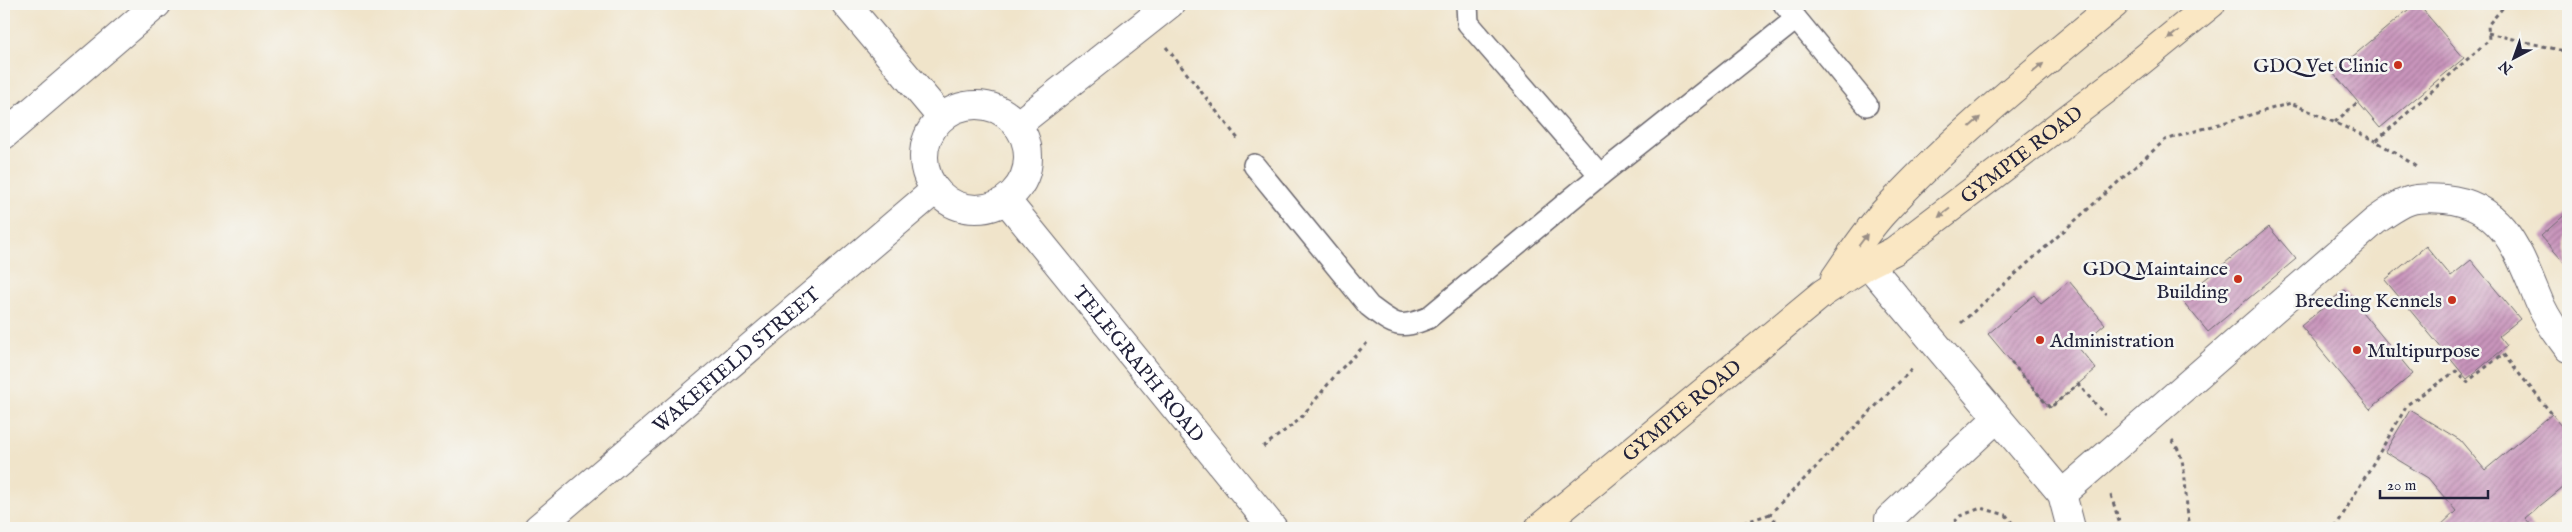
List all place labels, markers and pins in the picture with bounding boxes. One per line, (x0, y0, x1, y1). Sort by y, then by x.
place label: GDQ Vet Clinic (2253, 54, 2388, 79)
marker: GDQ Vet Clinic (2392, 59, 2404, 71)
place label: GDQ Maintaince Building (2083, 257, 2229, 305)
marker: GDQ Maintaince Building (2232, 273, 2244, 285)
place label: Breeding Kennels (2295, 289, 2442, 314)
marker: Breeding Kennels (2446, 294, 2458, 306)
place label: Administration (2049, 329, 2175, 354)
marker: Administration (2034, 334, 2046, 346)
place label: Multipurpose (2367, 339, 2480, 364)
marker: Multipurpose (2351, 344, 2363, 356)

